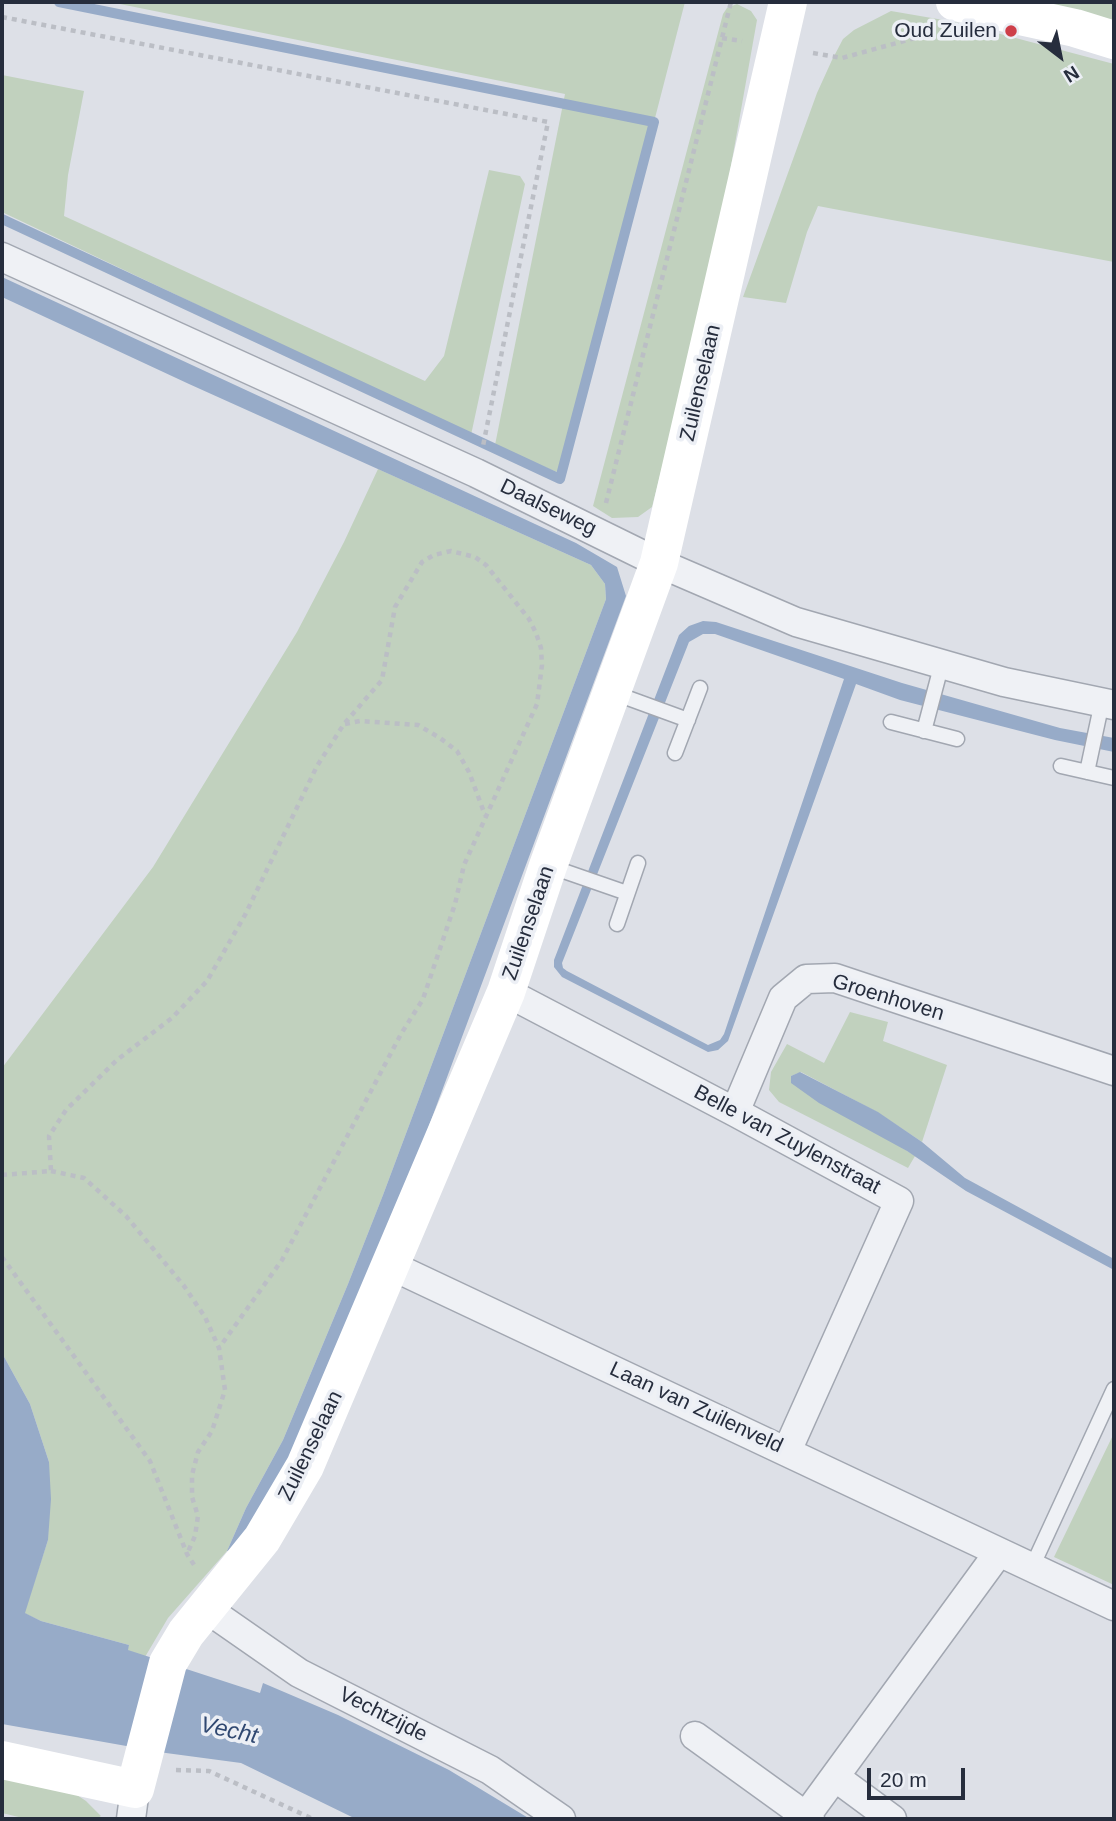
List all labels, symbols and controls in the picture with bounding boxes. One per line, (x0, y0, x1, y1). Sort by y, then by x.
place label: Oud Zuilen (894, 18, 997, 44)
north arrow (1025, 21, 1095, 91)
marker: Oud Zuilen (1003, 23, 1019, 39)
text: N (1060, 62, 1083, 87)
street label: Zuilenselaan (675, 322, 727, 444)
street label: Daalseweg (496, 474, 600, 542)
street label: Zuilenselaan (498, 863, 560, 983)
street label: Groenhoven (829, 969, 947, 1027)
street label: Belle van Zuylenstraat (689, 1080, 885, 1200)
street label: Laan van Zuilenveld (605, 1357, 787, 1459)
street label: Zuilenselaan (274, 1387, 348, 1505)
street label: Vechtzijde (335, 1682, 431, 1748)
water label: Vecht (198, 1711, 260, 1751)
scale bar (871, 1755, 969, 1799)
text: 20 m (880, 1768, 927, 1791)

